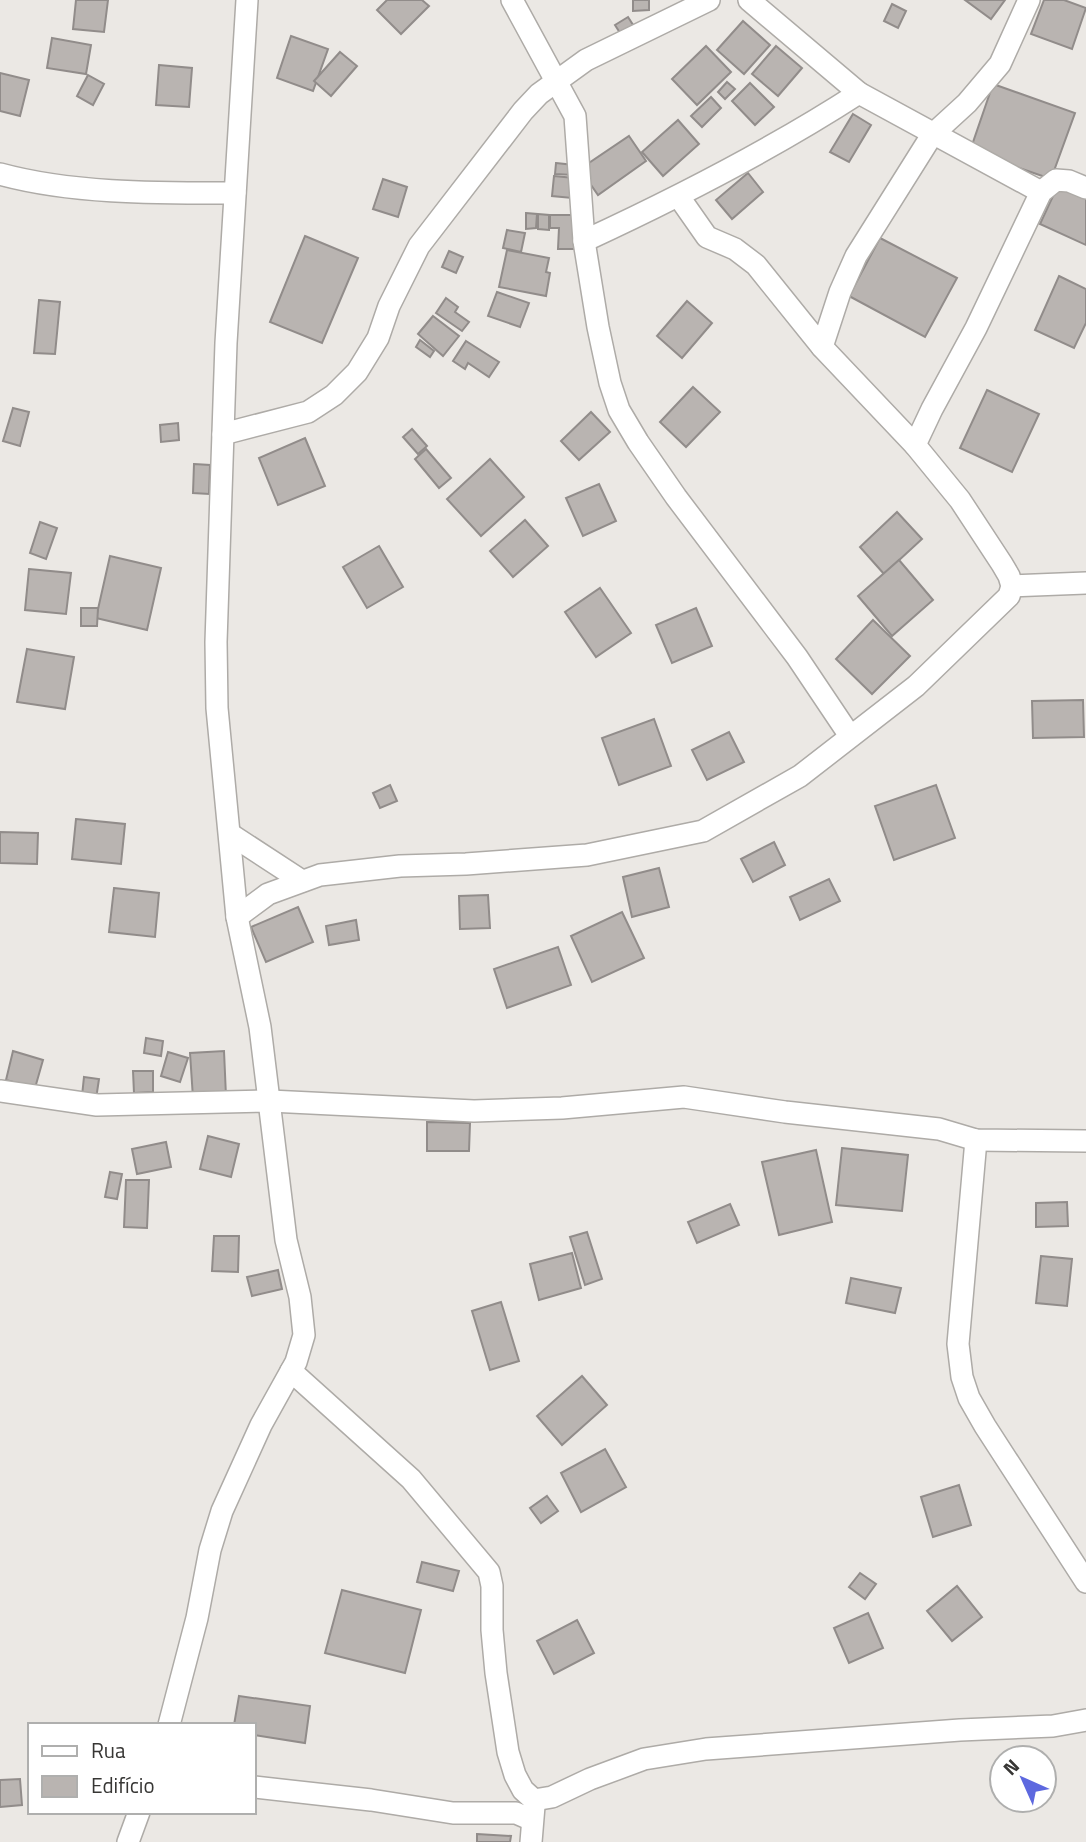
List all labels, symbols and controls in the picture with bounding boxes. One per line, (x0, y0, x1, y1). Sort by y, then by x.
legend (28, 1723, 256, 1814)
text: Rua (91, 1734, 126, 1766)
north arrow (988, 1744, 1058, 1814)
text: N (996, 1752, 1026, 1782)
text: Edifício (91, 1769, 155, 1801)

